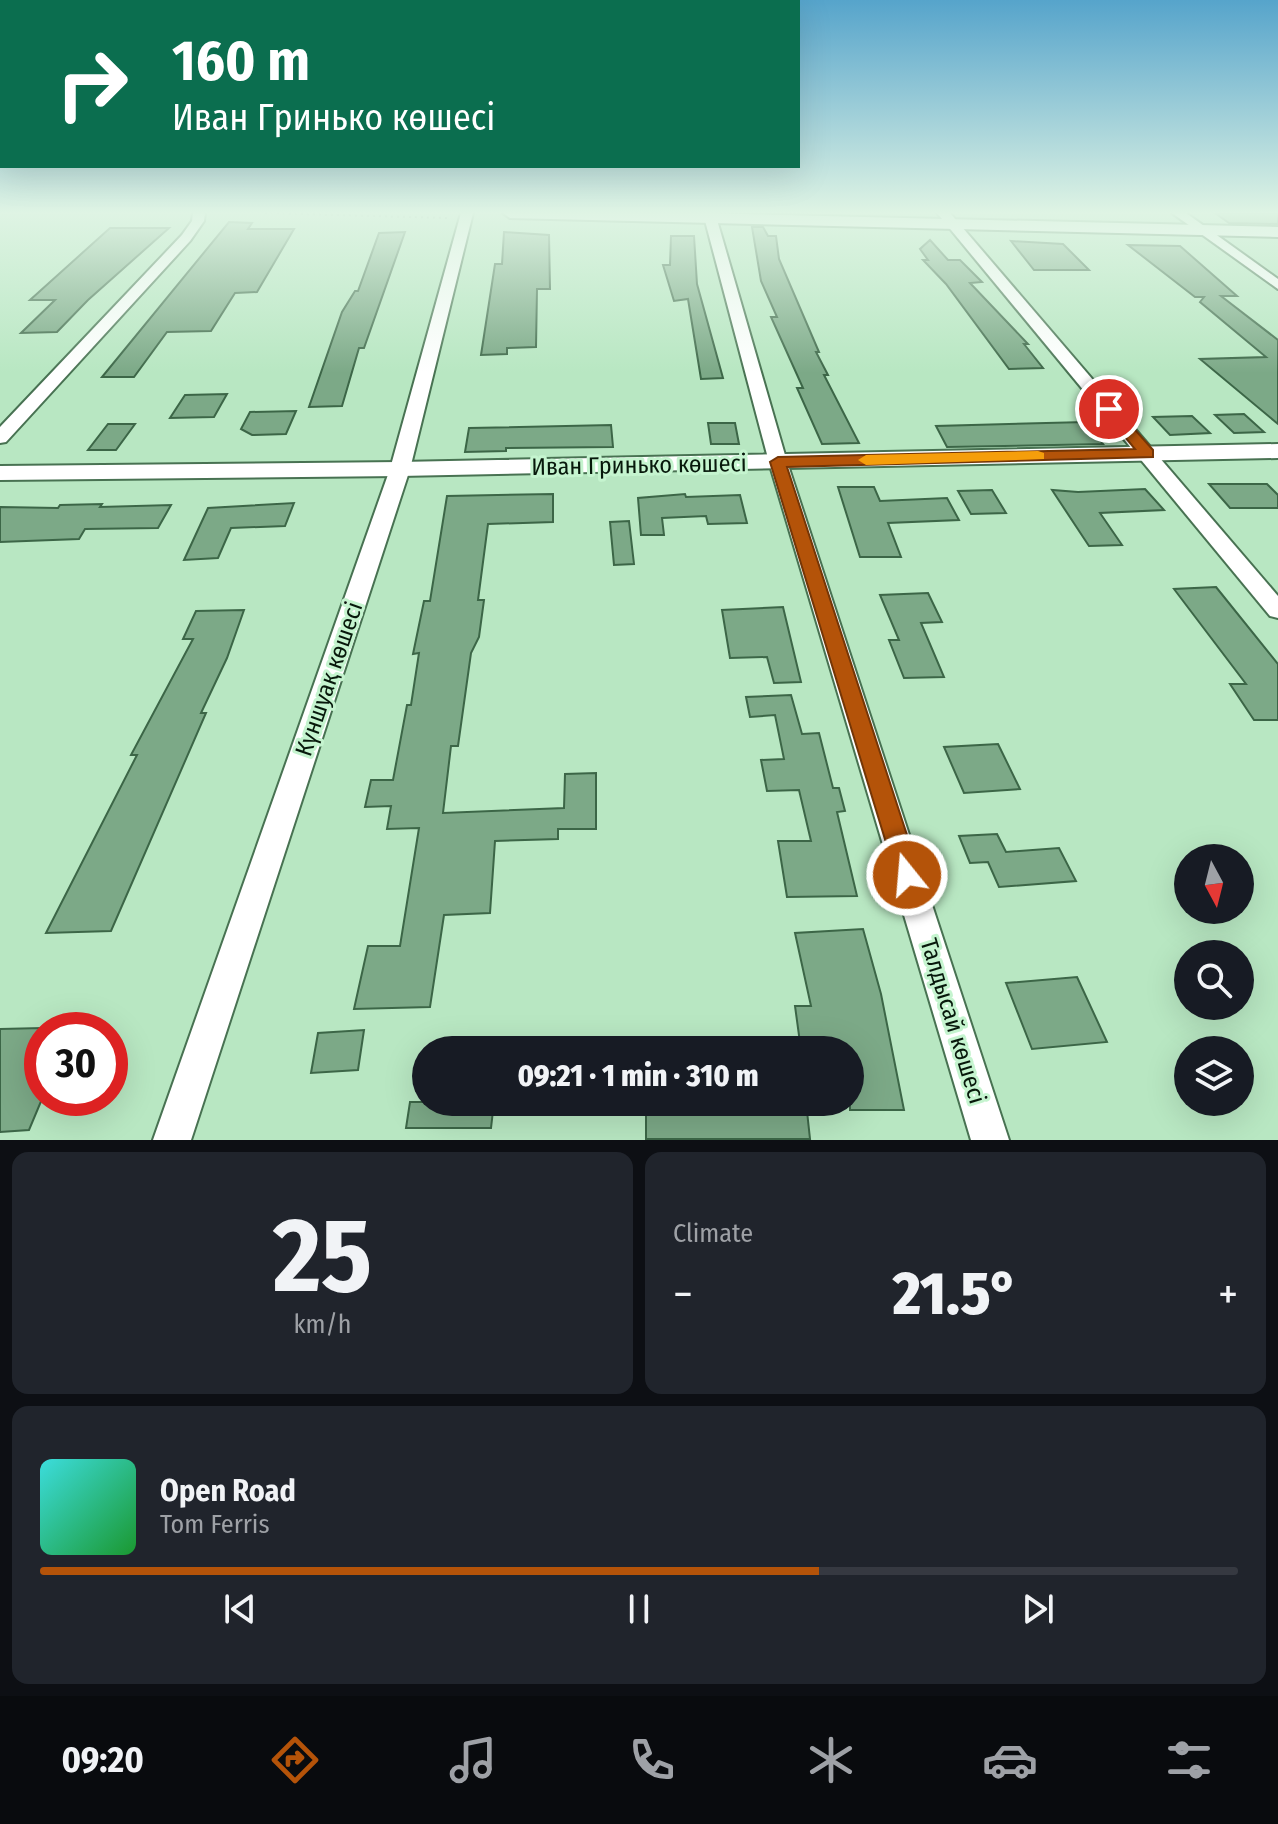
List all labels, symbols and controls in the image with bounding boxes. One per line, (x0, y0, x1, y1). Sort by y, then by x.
text: 160 m (172, 28, 310, 95)
icon: right (40, 32, 144, 136)
text: Иван Гринько көшесі (172, 96, 495, 140)
pin (1075, 375, 1143, 443)
icon: arrive (1087, 387, 1131, 431)
street label: Иван Гринько көшесі (531, 449, 747, 481)
street label: Күншуақ көшесі (290, 598, 368, 760)
position arrow (865, 833, 949, 917)
north arrow (1174, 844, 1254, 924)
map controls (1174, 844, 1254, 1116)
street label: Талдысай көшесі (915, 935, 991, 1107)
button: search (1174, 940, 1254, 1020)
speed limit sign: 30 (24, 1012, 128, 1116)
button: layers (1174, 1036, 1254, 1116)
text: 09:21 · 1 min · 310 m (517, 1058, 759, 1094)
text: 25 (273, 1194, 372, 1319)
text: Climate (673, 1218, 753, 1249)
text: 21.5° (893, 1258, 1018, 1330)
text: − (673, 1268, 693, 1321)
text: + (1218, 1268, 1238, 1321)
text: km/h (294, 1309, 351, 1340)
text: Open Road (160, 1473, 296, 1509)
text: Tom Ferris (160, 1509, 270, 1540)
icon: previous (218, 1587, 262, 1631)
icon: pause (617, 1587, 661, 1631)
icon: next (1016, 1587, 1060, 1631)
icon: directions (267, 1732, 323, 1788)
icon: music (445, 1732, 501, 1788)
icon: phone (624, 1732, 680, 1788)
icon: climate (803, 1732, 859, 1788)
icon: car (982, 1732, 1038, 1788)
icon: filters (1161, 1732, 1217, 1788)
text: 09:20 (61, 1738, 144, 1782)

